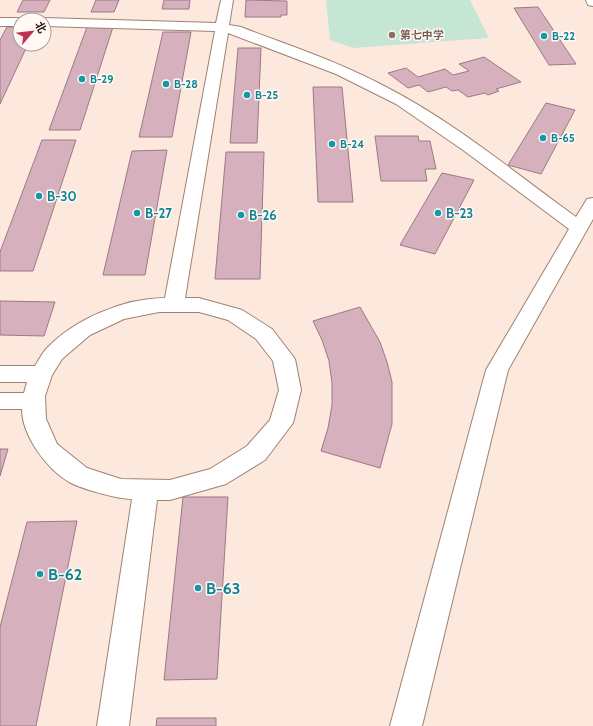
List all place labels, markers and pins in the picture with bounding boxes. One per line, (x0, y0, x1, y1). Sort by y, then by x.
place label: 第七中学 (400, 28, 444, 42)
place label: B-22 (552, 29, 575, 43)
marker: 第七中学 (387, 30, 397, 40)
marker: B-22 (539, 31, 549, 41)
place label: B-29 (90, 72, 113, 86)
marker: B-29 (77, 74, 87, 84)
place label: B-28 (174, 77, 198, 91)
marker: B-28 (161, 79, 171, 89)
place label: B-25 (255, 88, 278, 102)
marker: B-25 (242, 90, 252, 100)
place label: B-65 (551, 131, 575, 145)
marker: B-65 (538, 133, 548, 143)
place label: B-24 (340, 137, 364, 151)
marker: B-24 (327, 139, 337, 149)
place label: B-30 (47, 188, 77, 204)
marker: B-30 (34, 191, 44, 201)
place label: B-27 (145, 205, 172, 221)
place label: B-23 (446, 205, 473, 221)
place label: B-26 (249, 207, 277, 223)
marker: B-27 (132, 208, 142, 218)
marker: B-23 (433, 208, 443, 218)
marker: B-26 (236, 210, 246, 220)
place label: B-62 (48, 565, 82, 584)
marker: B-62 (35, 569, 45, 579)
place label: B-63 (206, 579, 240, 598)
marker: B-63 (193, 583, 203, 593)

